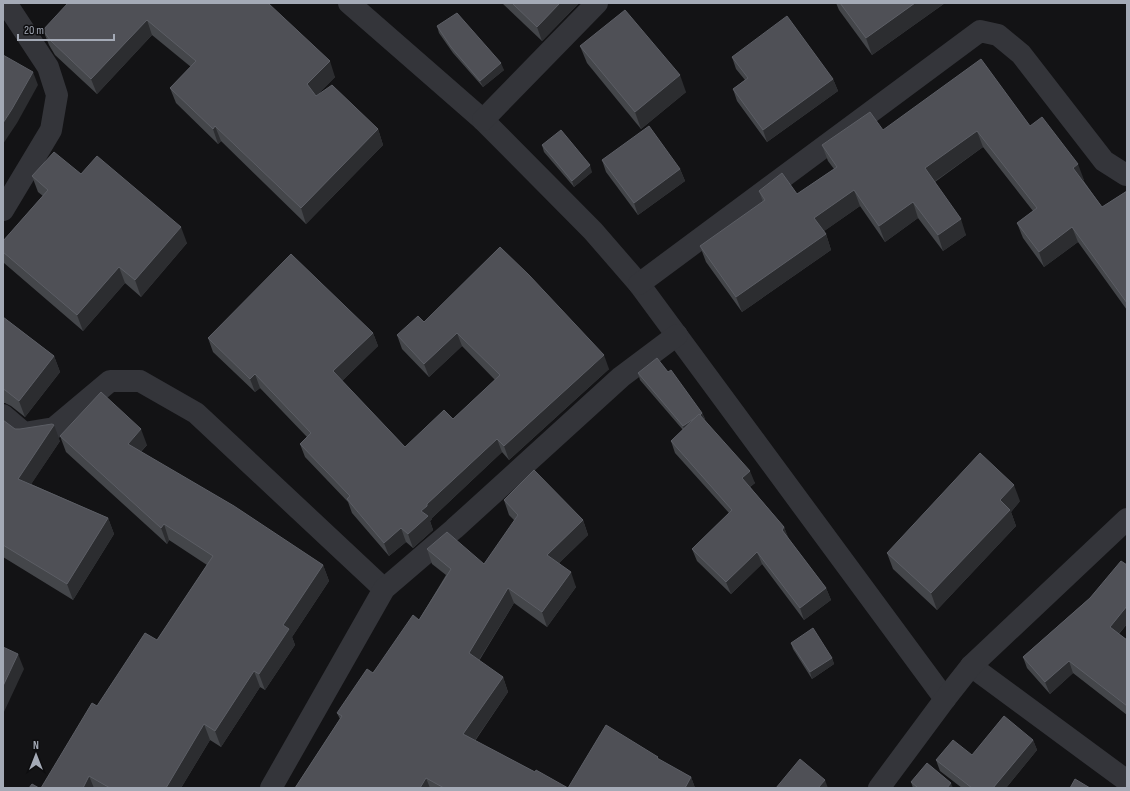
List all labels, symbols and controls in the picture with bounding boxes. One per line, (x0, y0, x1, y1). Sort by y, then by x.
scale bar (18, 16, 114, 42)
text: 20 m (24, 23, 44, 38)
north arrow (16, 735, 56, 775)
text: N (33, 739, 39, 752)

